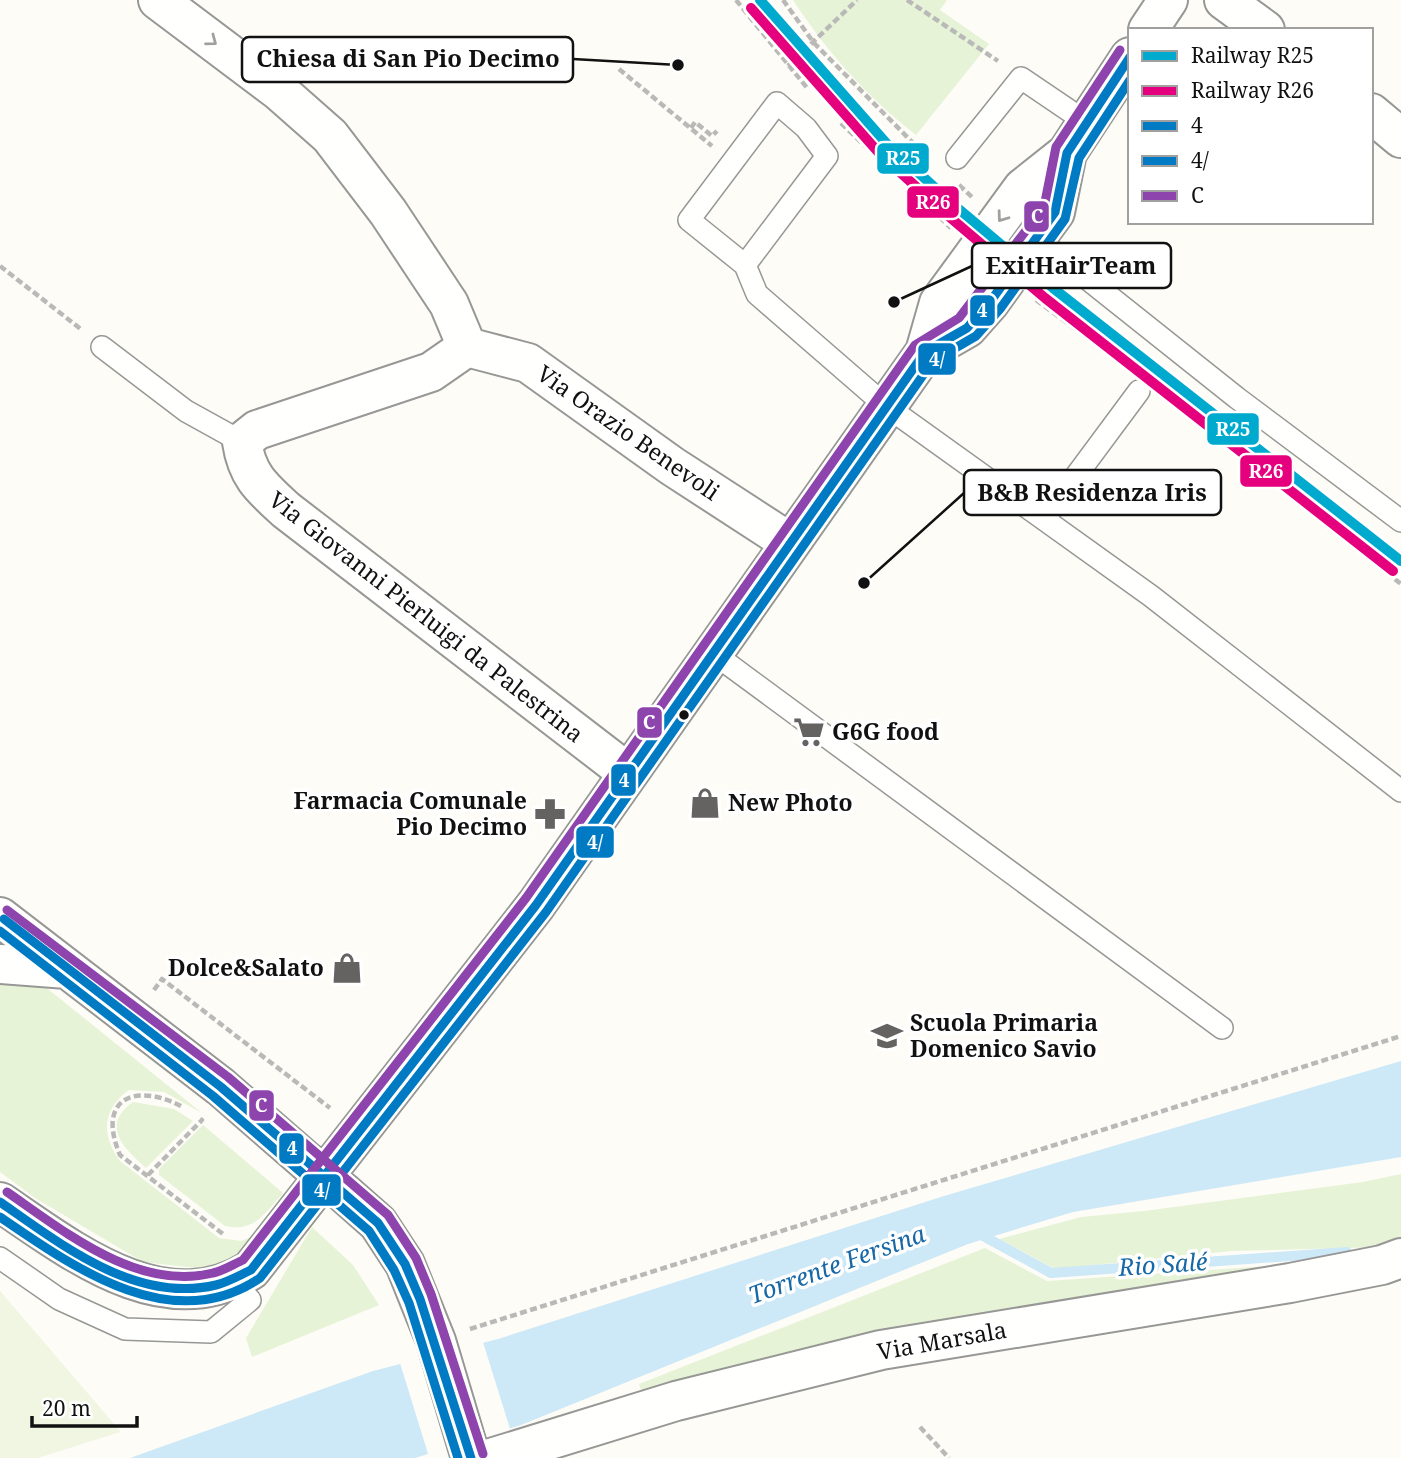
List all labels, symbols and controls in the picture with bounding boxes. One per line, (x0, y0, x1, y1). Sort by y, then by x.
legend (1128, 28, 1373, 224)
one-way arrow (204, 33, 217, 45)
callout: Chiesa di San Pio Decimo (242, 37, 573, 82)
text: Chiesa di San Pio Decimo (256, 41, 560, 74)
text: Railway R25 (1191, 41, 1314, 69)
text: Railway R26 (1191, 76, 1314, 104)
text: 4 (1191, 111, 1203, 139)
line badge: R25 (876, 142, 930, 175)
text: R25 (886, 145, 921, 171)
text: 4/ (1191, 146, 1210, 174)
text: C (1191, 181, 1204, 209)
line badge: R26 (906, 185, 960, 219)
text: R26 (916, 189, 951, 215)
line badge: C (1023, 200, 1050, 233)
text: C (1031, 203, 1043, 229)
one-way arrow (997, 210, 1010, 222)
callout: ExitHairTeam (972, 243, 1171, 288)
text: ExitHairTeam (986, 248, 1157, 281)
line badge: 4 (969, 294, 996, 327)
text: 4 (977, 297, 988, 323)
line badge: 4/ (917, 342, 957, 376)
text: 4/ (929, 346, 946, 372)
street label: Via Orazio Benevoli (531, 357, 727, 508)
line badge: R25 (1206, 412, 1260, 446)
text: R25 (1216, 416, 1251, 442)
line badge: R26 (1239, 454, 1293, 488)
text: R26 (1249, 458, 1284, 484)
callout: B&B Residenza Iris (964, 470, 1221, 515)
text: B&B Residenza Iris (977, 475, 1207, 508)
street label: Via Giovanni Pierluigi da Palestrina (263, 483, 591, 749)
line badge: C (636, 706, 663, 739)
unlabelled marker (677, 708, 691, 722)
text: C (643, 709, 655, 735)
supermarket icon: G6G food (792, 715, 826, 749)
place label: G6G food (832, 715, 939, 747)
line badge: 4 (610, 763, 637, 797)
text: 4 (619, 767, 630, 793)
place label: Farmacia Comunale Pio Decimo (293, 784, 527, 842)
shop icon: New Photo (688, 786, 722, 820)
place label: New Photo (728, 786, 853, 818)
pharmacy icon: Farmacia Comunale Pio Decimo (533, 797, 567, 831)
line badge: 4/ (575, 825, 615, 859)
text: 4/ (587, 829, 604, 855)
place label: Dolce&Salato (168, 951, 324, 983)
shop icon: Dolce&Salato (330, 951, 364, 985)
place label: Scuola Primaria Domenico Savio (910, 1006, 1098, 1064)
school or university icon: Scuola Primaria Domenico Savio (870, 1019, 904, 1053)
line badge: C (248, 1089, 275, 1122)
text: C (255, 1092, 267, 1118)
line badge: 4 (278, 1132, 305, 1165)
text: 4 (287, 1135, 298, 1161)
line badge: 4/ (301, 1173, 342, 1207)
text: 4/ (314, 1177, 331, 1203)
water label: Torrente Fersina (744, 1216, 930, 1311)
water label: Rio Salé (1116, 1244, 1210, 1283)
street label: Via Marsala (875, 1313, 1009, 1367)
scale bar (32, 1384, 136, 1428)
text: 20 m (42, 1394, 91, 1422)

